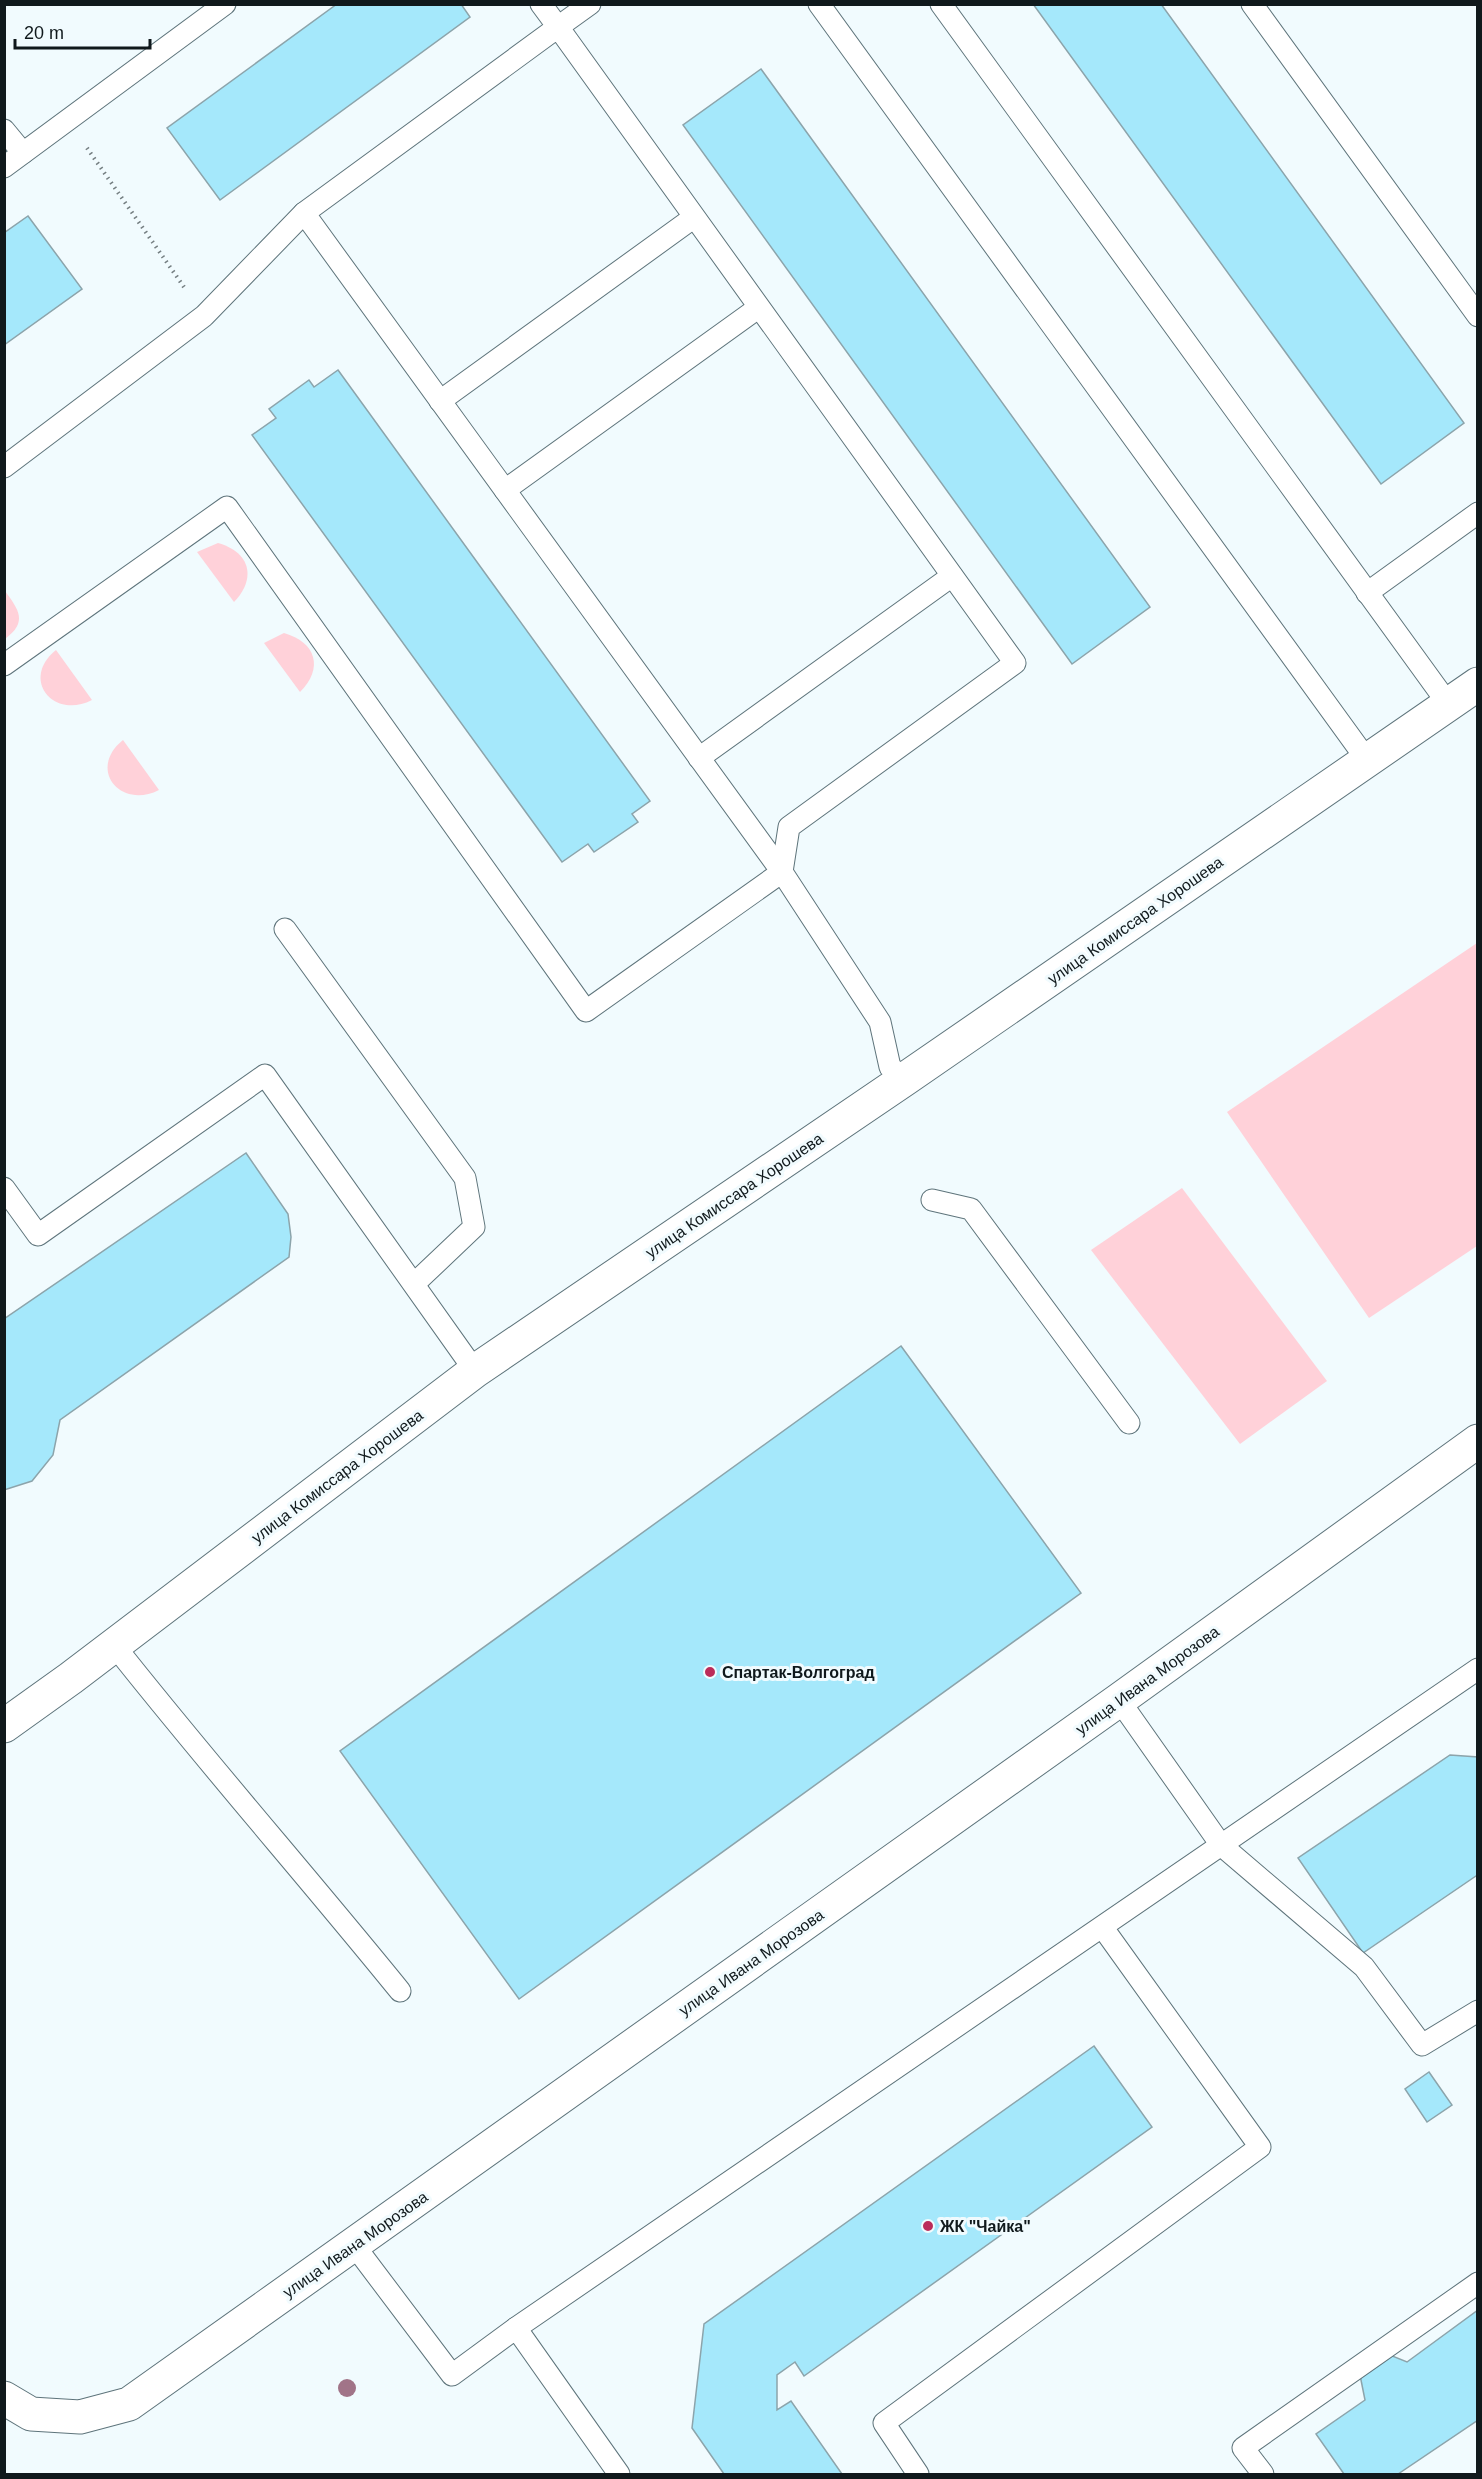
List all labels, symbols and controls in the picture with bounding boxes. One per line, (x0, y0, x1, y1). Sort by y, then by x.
scale bar (15, 12, 150, 50)
text: 20 m (24, 23, 64, 43)
street label: улица Комиссара Хорошева (1044, 853, 1226, 988)
street label: улица Комиссара Хорошева (643, 1130, 826, 1261)
street label: улица Комиссара Хорошева (248, 1406, 426, 1546)
street label: улица Ивана Морозова (1072, 1623, 1222, 1738)
place label: Спартак-Волгоград (722, 1664, 875, 1681)
marker: Спартак-Волгоград (703, 1665, 717, 1679)
street label: улица Ивана Морозова (676, 1906, 827, 2019)
street label: улица Ивана Морозова (280, 2188, 431, 2301)
place label: ЖК "Чайка" (939, 2218, 1031, 2235)
marker: ЖК "Чайка" (921, 2219, 935, 2233)

